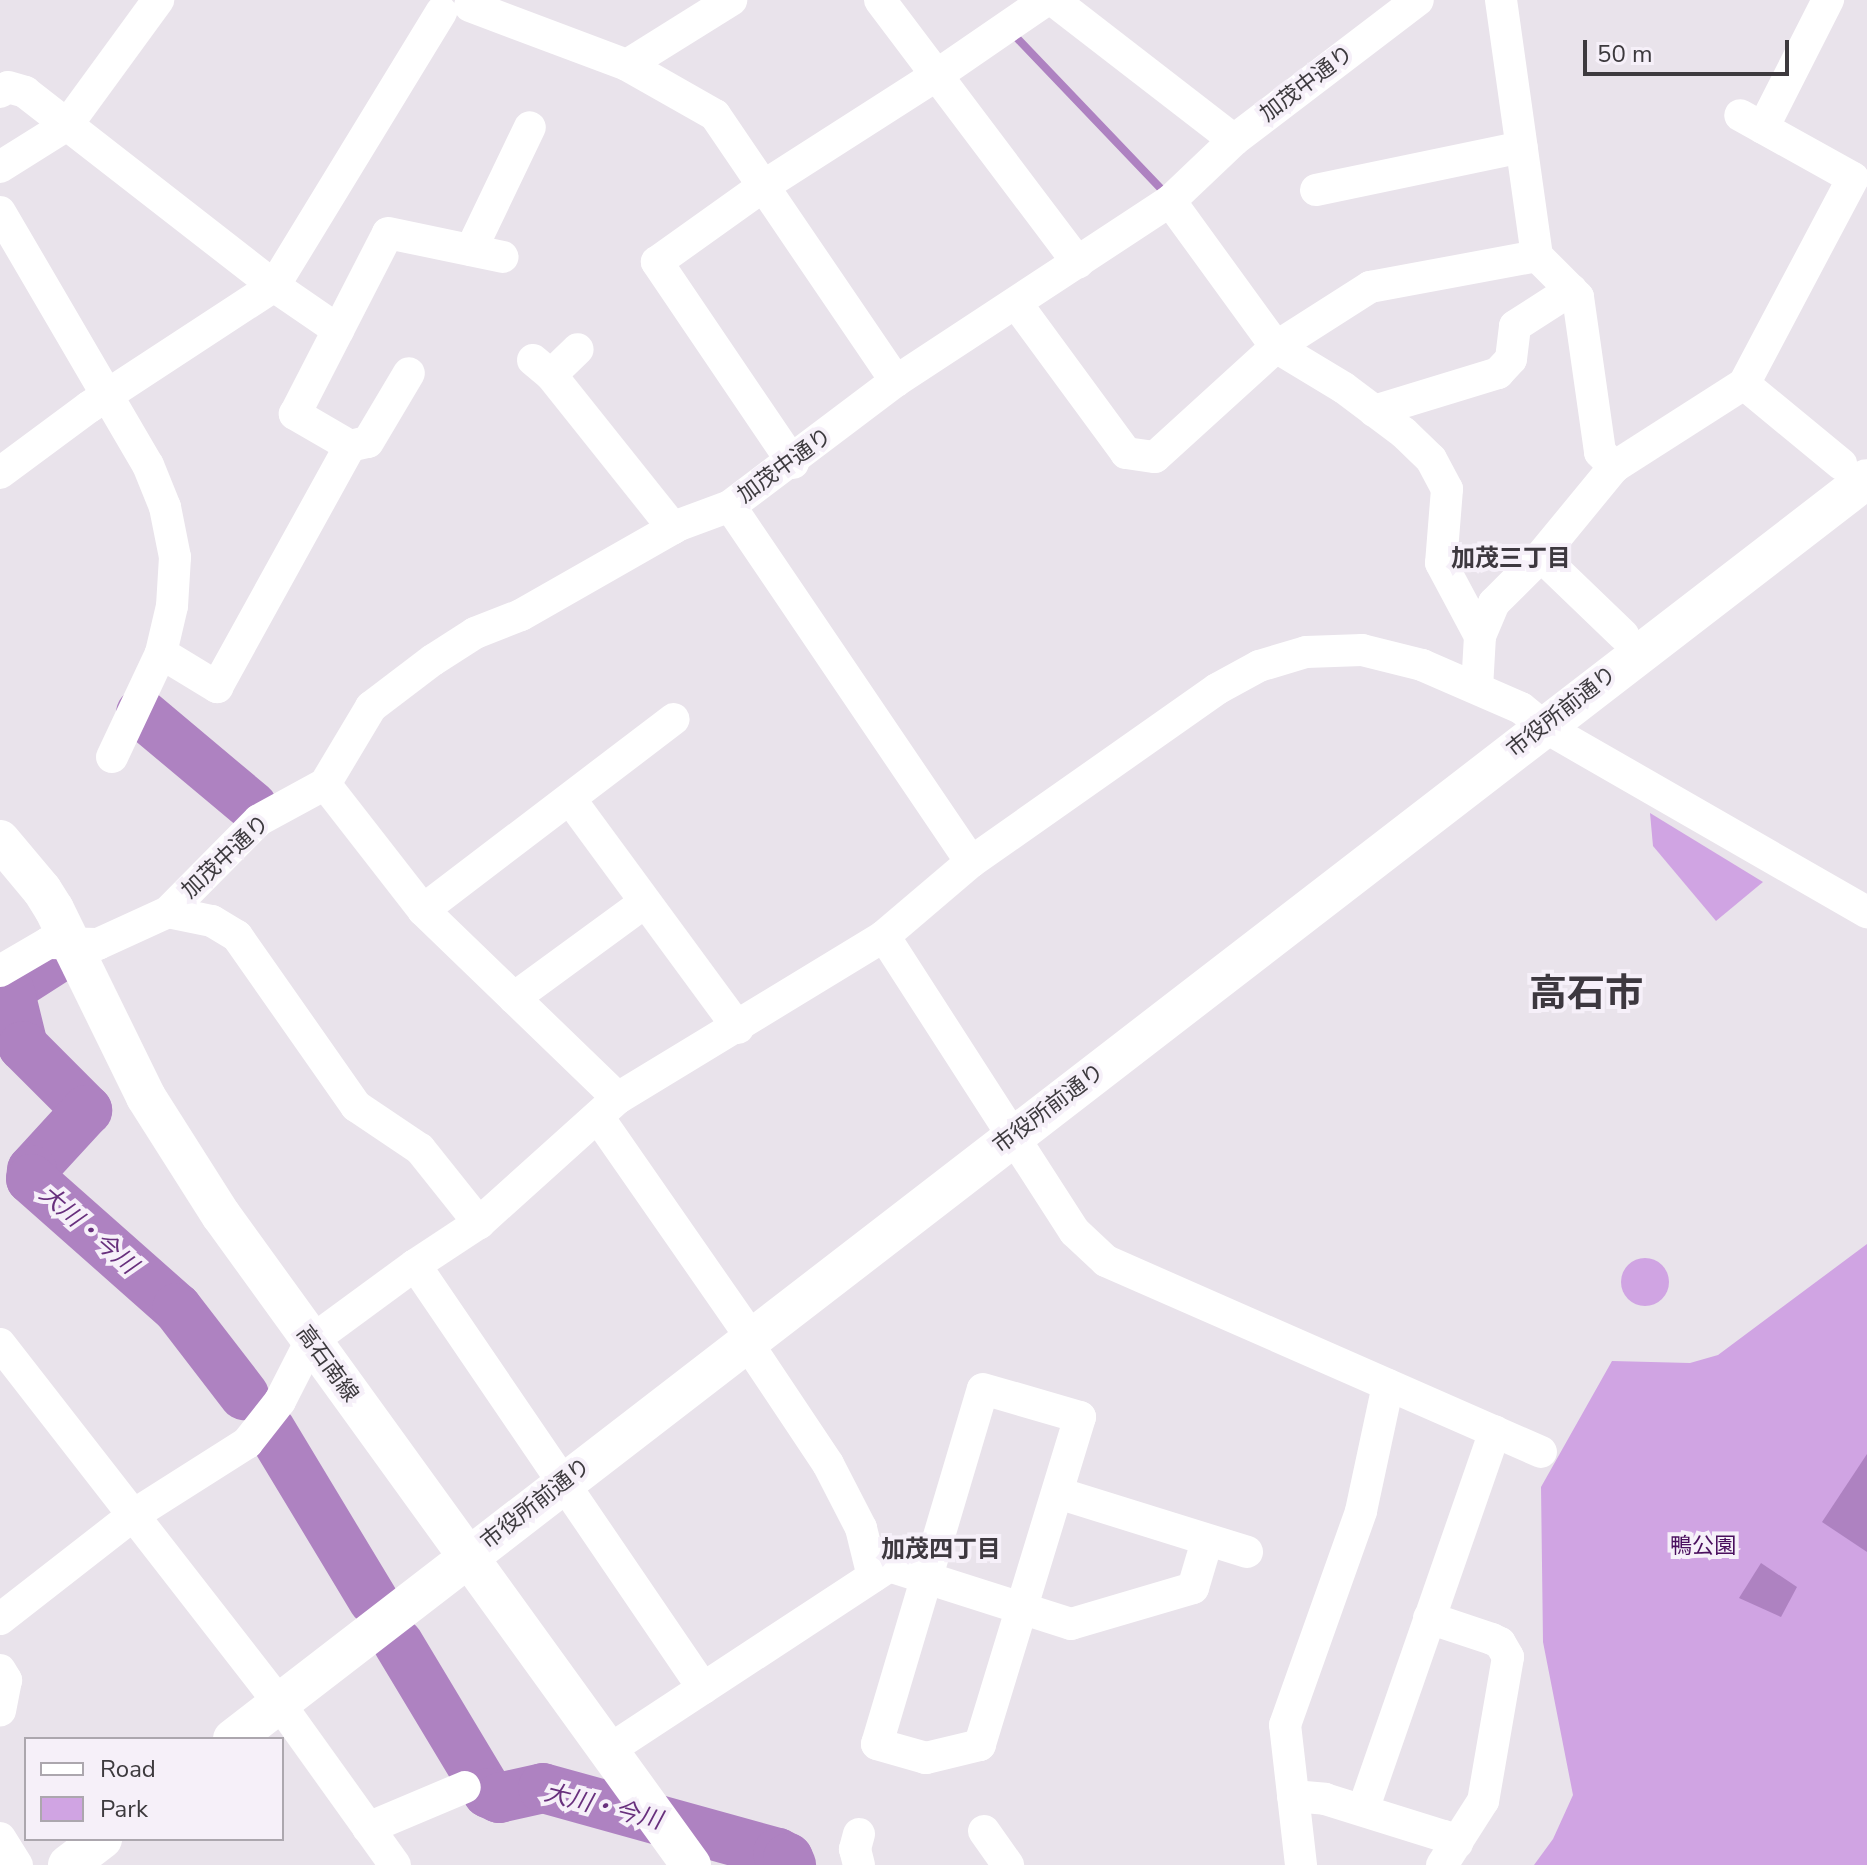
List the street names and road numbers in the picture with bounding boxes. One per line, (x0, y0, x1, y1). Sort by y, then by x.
street label: 加茂中通り (1255, 40, 1359, 128)
street label: 加茂中通り (733, 423, 837, 509)
street label: 市役所前通り (1502, 661, 1622, 763)
street label: 加茂中通り (177, 810, 275, 904)
street label: 市役所前通り (988, 1059, 1110, 1159)
street label: 高石南線 (290, 1321, 364, 1407)
street label: 市役所前通り (476, 1453, 596, 1555)

